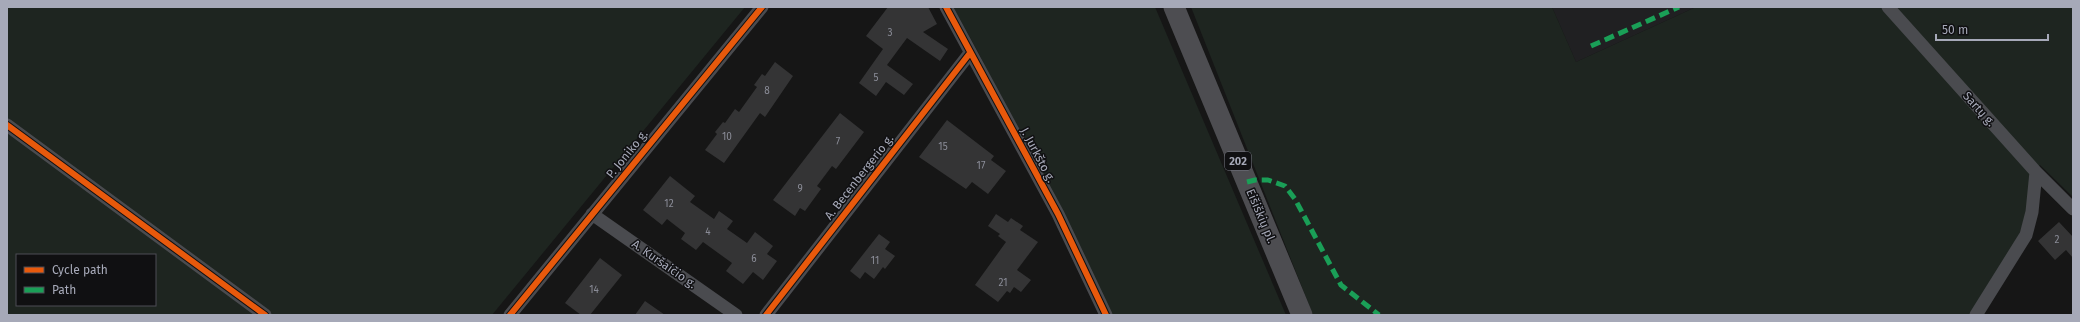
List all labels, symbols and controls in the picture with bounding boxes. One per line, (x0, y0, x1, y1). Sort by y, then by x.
scale bar (1936, 16, 2048, 42)
text: 50 m (1942, 23, 1968, 37)
house number: 3 (888, 27, 893, 39)
house number: 5 (873, 72, 879, 84)
house number: 8 (764, 85, 770, 97)
street label: Sartų g. (1960, 89, 1998, 129)
street label: J. Jurkšto g. (1018, 125, 1058, 185)
street label: P. Joniko g. (603, 127, 651, 181)
house number: 10 (722, 131, 732, 143)
street label: A. Becenbergerio g. (821, 132, 897, 222)
house number: 7 (836, 136, 841, 148)
house number: 15 (938, 141, 948, 153)
road number: 202 (1225, 152, 1251, 170)
house number: 17 (977, 160, 986, 172)
house number: 9 (797, 183, 803, 195)
street label: Eišiškių pl. (1243, 187, 1279, 245)
house number: 12 (664, 198, 674, 210)
house number: 4 (705, 226, 711, 238)
house number: 2 (2055, 234, 2060, 246)
street label: A. Kuršaičio g. (629, 237, 699, 291)
house number: 6 (751, 253, 757, 265)
legend (16, 254, 156, 306)
house number: 11 (871, 255, 879, 267)
text: Cycle path (52, 263, 108, 277)
house number: 21 (998, 277, 1008, 289)
text: Path (52, 283, 76, 297)
house number: 14 (589, 284, 600, 296)

